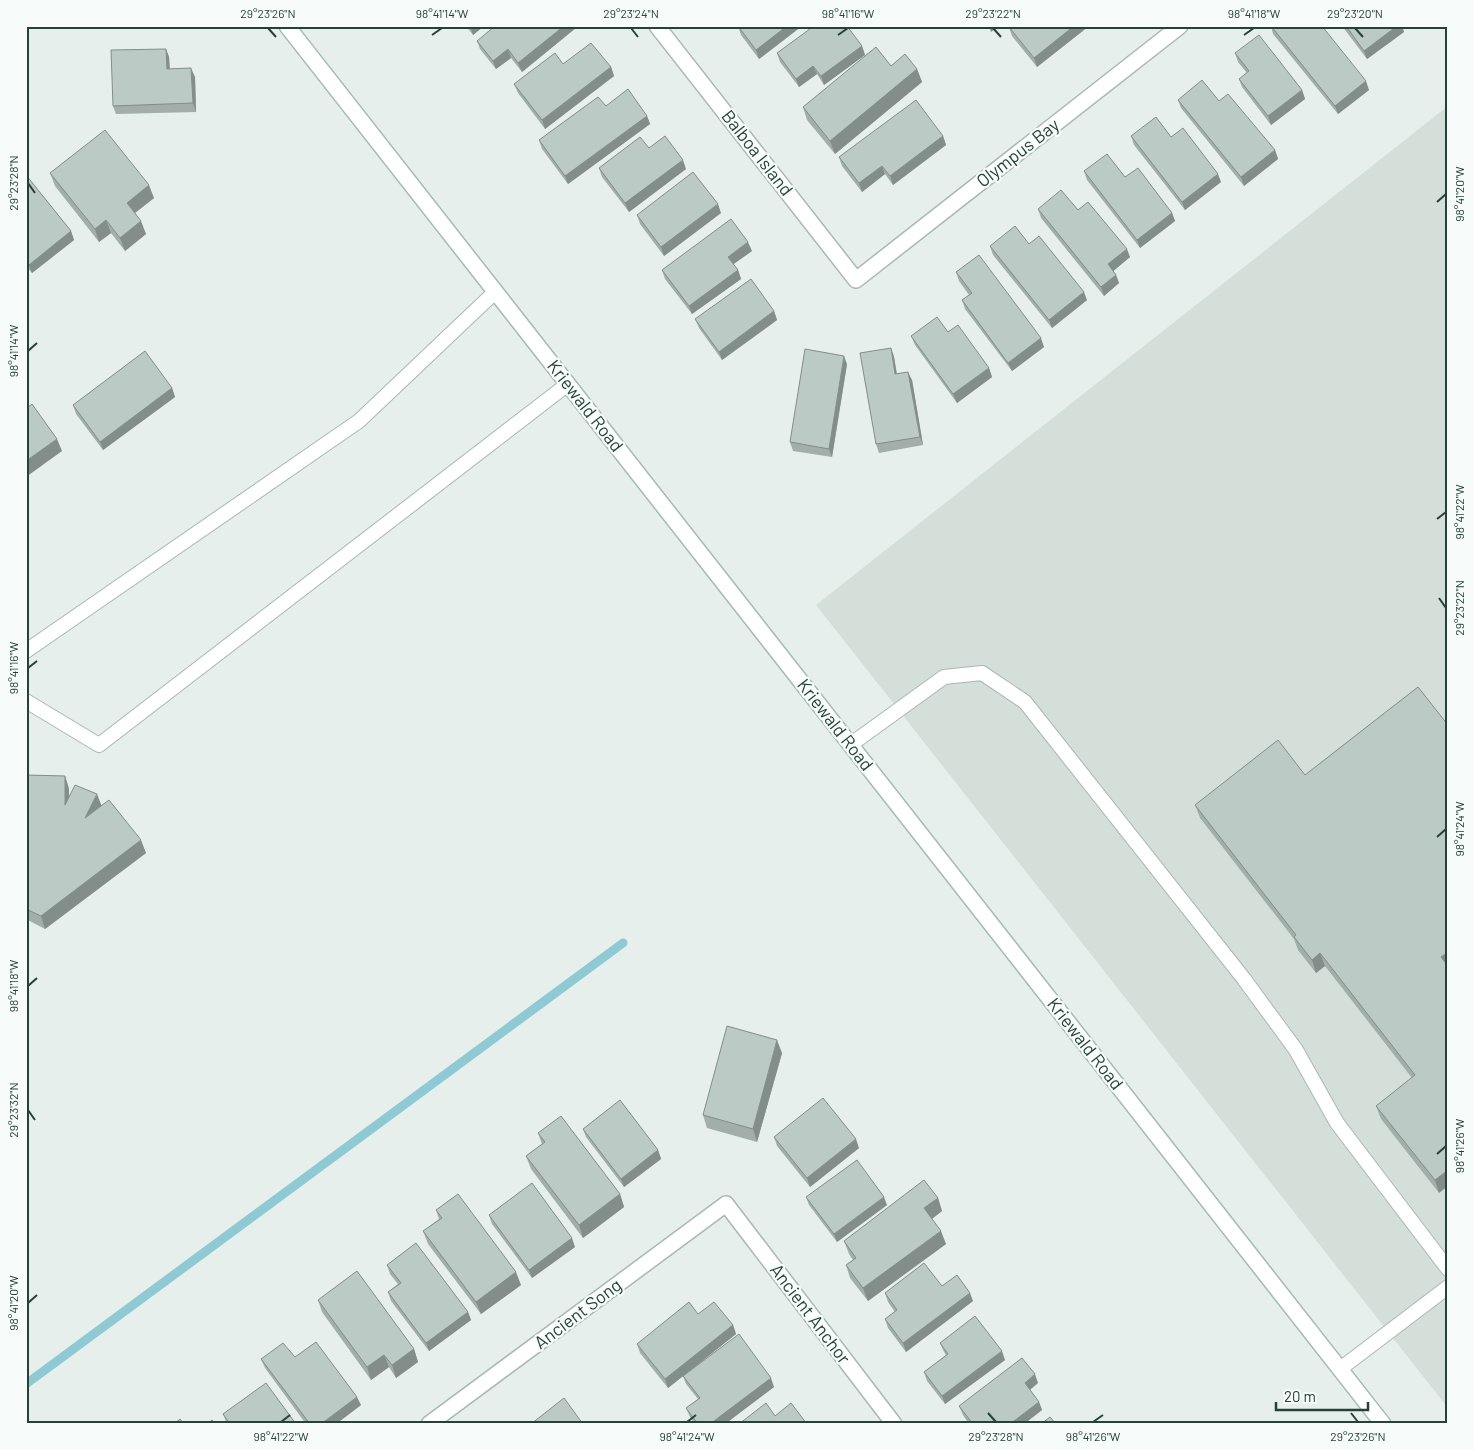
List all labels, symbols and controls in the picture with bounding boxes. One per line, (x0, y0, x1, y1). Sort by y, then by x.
text: 29°23'26"N (240, 6, 296, 20)
text: 98°41'14"W (416, 6, 469, 20)
text: 29°23'24"N (603, 6, 659, 20)
text: 98°41'16"W (822, 6, 875, 20)
text: 29°23'22"N (965, 6, 1021, 20)
text: 98°41'18"W (1228, 6, 1281, 20)
text: 29°23'20"N (1327, 6, 1383, 20)
street label: Balboa Island (717, 105, 798, 200)
street label: Olympus Bay (972, 113, 1063, 191)
text: 29°23'28"N (6, 155, 20, 211)
text: 98°41'20"W (1452, 166, 1466, 222)
text: 98°41'14"W (6, 324, 20, 377)
street label: Kriewald Road (543, 355, 629, 456)
text: 98°41'22"W (1452, 484, 1466, 539)
text: 29°23'22"N (1452, 580, 1466, 636)
text: 98°41'16"W (6, 641, 20, 694)
street label: Kriewald Road (793, 674, 879, 775)
text: 98°41'24"W (1452, 801, 1466, 856)
text: 98°41'18"W (6, 959, 20, 1012)
street label: Kriewald Road (1043, 993, 1129, 1094)
text: 29°23'32"N (6, 1082, 20, 1138)
text: 98°41'26"W (1452, 1118, 1466, 1173)
street label: Ancient Anchor (766, 1259, 856, 1368)
street label: Ancient Song (529, 1273, 625, 1353)
text: 98°41'20"W (6, 1275, 20, 1331)
scale bar (1276, 1380, 1369, 1412)
text: 20 m (1284, 1387, 1316, 1405)
text: 98°41'22"W (254, 1429, 309, 1443)
text: 98°41'24"W (660, 1429, 715, 1443)
text: 29°23'28"N (968, 1429, 1024, 1443)
text: 98°41'26"W (1066, 1429, 1121, 1443)
text: 29°23'26"N (1330, 1429, 1386, 1443)

